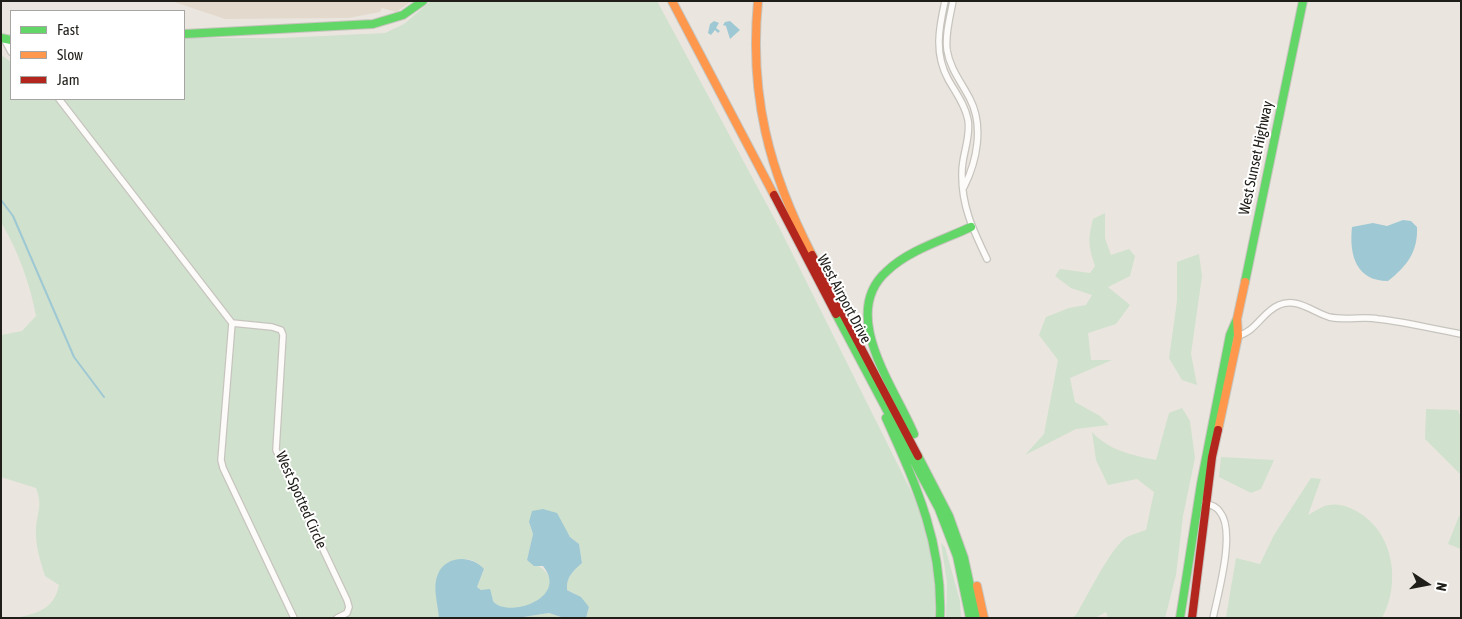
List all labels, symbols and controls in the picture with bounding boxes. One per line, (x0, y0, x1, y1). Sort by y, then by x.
legend (10, 10, 185, 100)
text: Fast (57, 21, 79, 38)
text: Slow (57, 46, 83, 63)
text: Jam (57, 71, 80, 88)
street label: West Sunset Highway (1235, 99, 1277, 217)
street label: West Airport Drive (813, 251, 875, 347)
street label: West Spotted Circle (272, 449, 330, 551)
north arrow (1402, 559, 1452, 609)
text: N (1433, 581, 1450, 592)

